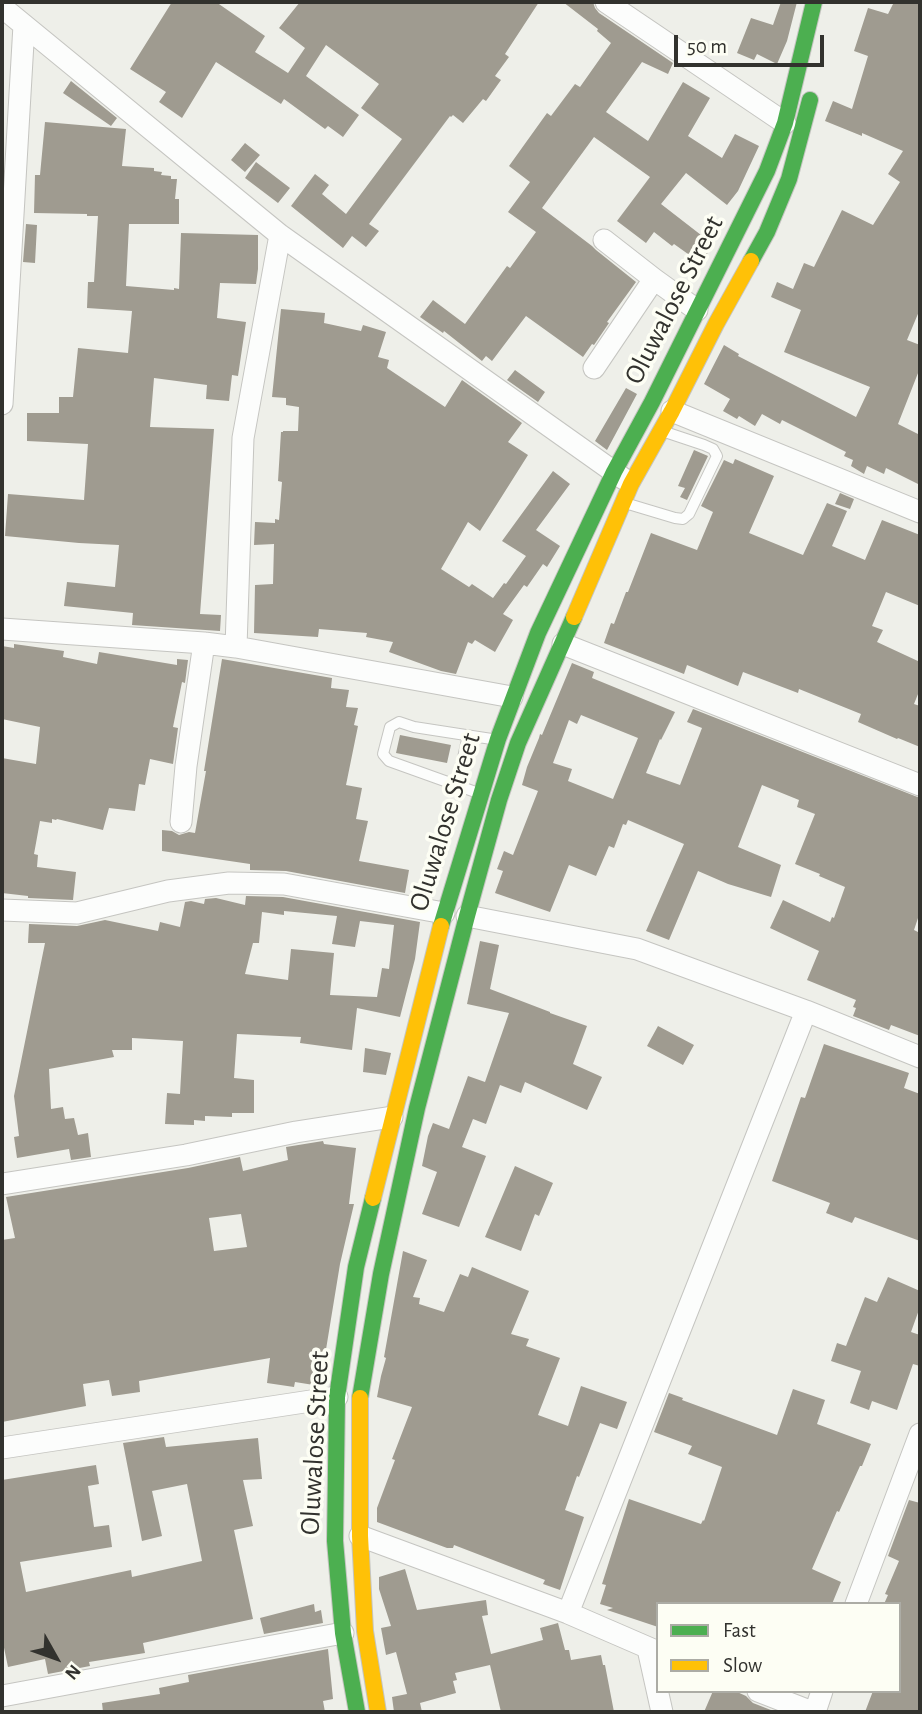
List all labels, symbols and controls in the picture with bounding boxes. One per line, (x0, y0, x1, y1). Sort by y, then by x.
scale bar (677, 21, 828, 65)
text: 50 m (687, 36, 727, 57)
street label: Oluwalose Street (617, 210, 731, 390)
street label: Oluwalose Street (402, 729, 488, 915)
street label: Oluwalose Street (293, 1350, 337, 1536)
legend (656, 1602, 901, 1693)
text: Fast (723, 1620, 756, 1641)
north arrow (21, 1623, 91, 1693)
text: Slow (723, 1655, 762, 1676)
text: N (61, 1661, 84, 1683)

